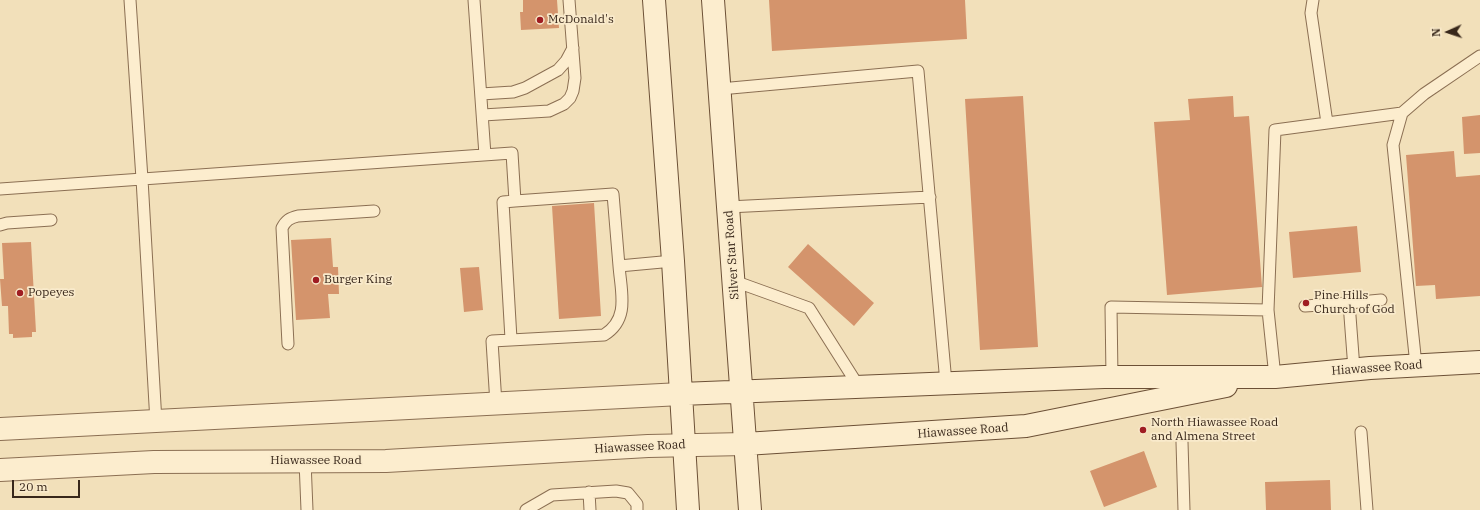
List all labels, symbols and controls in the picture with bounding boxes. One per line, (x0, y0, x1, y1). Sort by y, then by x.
north arrow (1428, 12, 1468, 52)
place label: McDonald's (548, 13, 614, 27)
marker: McDonald's (535, 15, 545, 25)
text: N (1429, 28, 1443, 37)
street label: Silver Star Road (722, 210, 742, 300)
place label: Burger King (324, 273, 392, 287)
marker: Burger King (311, 275, 321, 285)
place label: Popeyes (28, 286, 74, 300)
marker: Popeyes (15, 288, 25, 298)
place label: Pine Hills Church of God (1314, 289, 1395, 317)
marker: Pine Hills Church of God (1301, 298, 1311, 308)
street label: Hiawassee Road (1331, 358, 1423, 378)
place label: North Hiawassee Road and Almena Street (1151, 416, 1278, 444)
street label: Hiawassee Road (917, 421, 1009, 441)
marker: North Hiawassee Road and Almena Street (1138, 425, 1148, 435)
street label: Hiawassee Road (594, 437, 686, 457)
street label: Hiawassee Road (270, 454, 362, 468)
scale bar (14, 472, 82, 498)
text: 20 m (19, 479, 48, 494)

